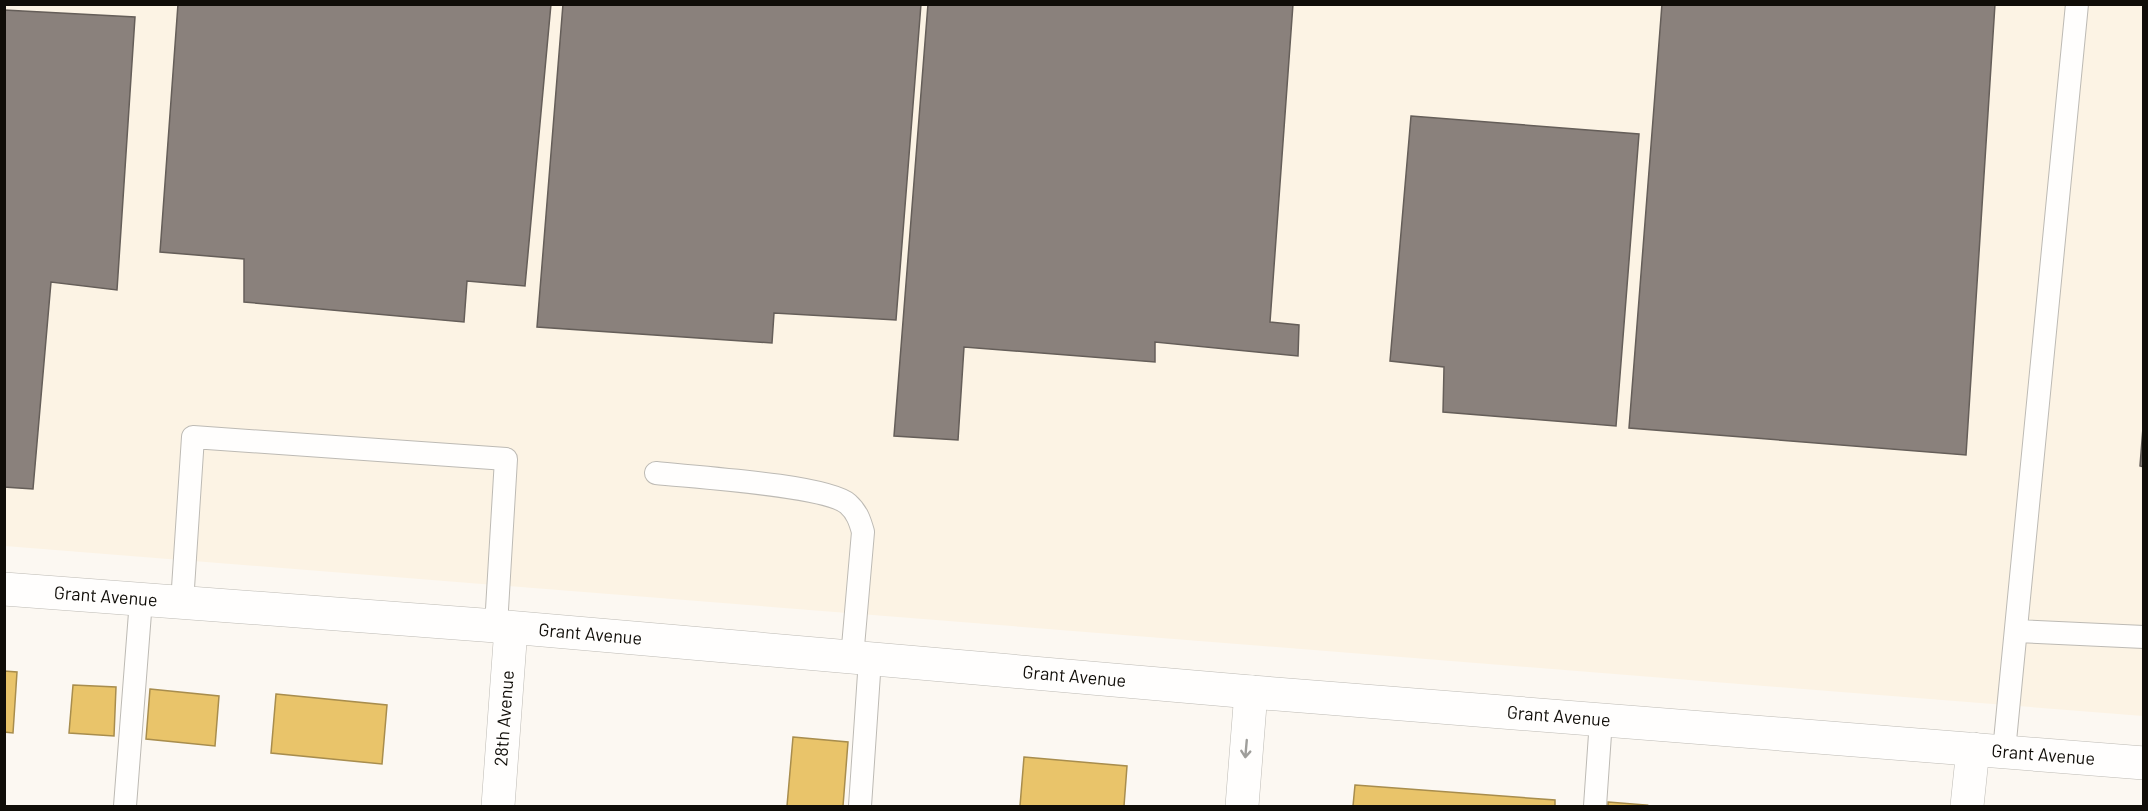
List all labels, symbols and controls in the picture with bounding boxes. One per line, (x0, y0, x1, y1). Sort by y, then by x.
street label: Grant Avenue (53, 581, 158, 611)
street label: Grant Avenue (538, 618, 643, 649)
street label: Grant Avenue (1022, 660, 1127, 691)
street label: 28th Avenue (489, 669, 518, 767)
street label: Grant Avenue (1506, 700, 1612, 731)
one-way arrow (1240, 739, 1251, 759)
street label: Grant Avenue (1991, 739, 2096, 769)

